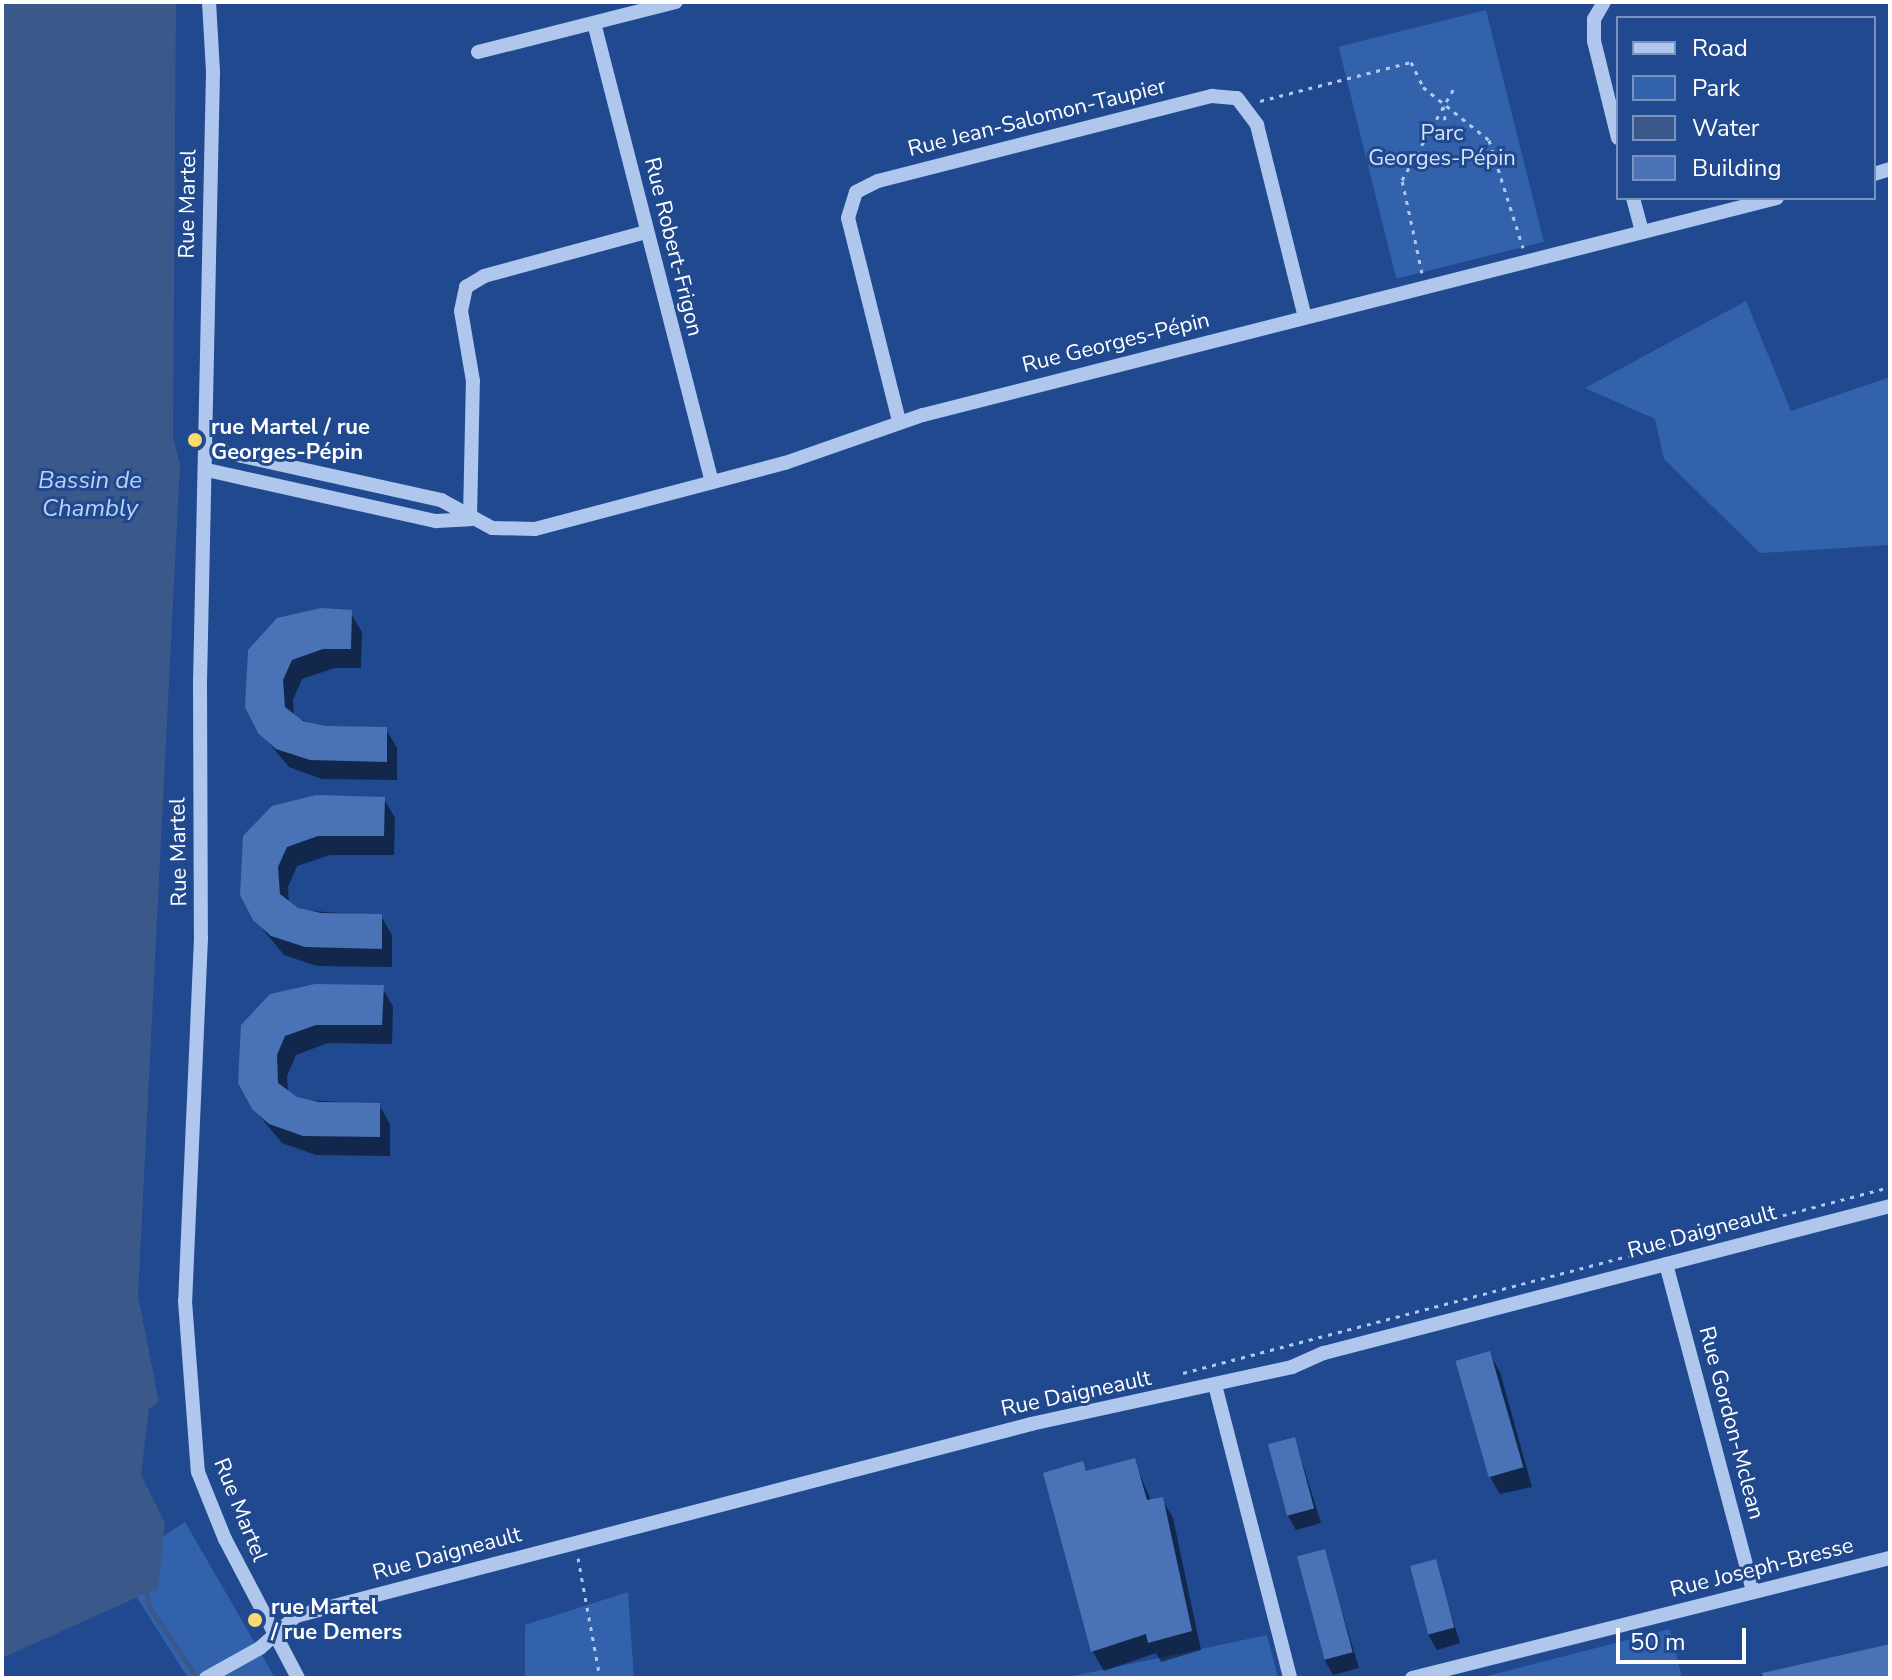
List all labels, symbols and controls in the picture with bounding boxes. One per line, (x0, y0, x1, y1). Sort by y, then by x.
legend (1616, 16, 1876, 200)
text: Road (1692, 32, 1748, 64)
text: Park (1692, 72, 1740, 104)
street label: Rue Jean-Salomon-Taupier (905, 73, 1169, 163)
text: Water (1692, 112, 1759, 144)
park label: Parc Georges-Pépin (1368, 120, 1516, 172)
street label: Rue Martel (174, 149, 202, 259)
text: Building (1692, 152, 1782, 184)
street label: Rue Robert-Frigon (638, 155, 708, 339)
street label: Rue Georges-Pépin (1020, 307, 1212, 379)
place label: rue Martel / rue Georges-Pépin (211, 414, 370, 466)
marker: rue Martel / rue Georges-Pépin (186, 431, 204, 449)
water label: Bassin de Chambly (38, 467, 142, 523)
street label: Rue Martel (165, 797, 193, 907)
street label: Rue Daigneault (1625, 1199, 1779, 1265)
street label: Rue Gordon-Mclean (1693, 1324, 1769, 1522)
street label: Rue Daigneault (999, 1365, 1153, 1423)
street label: Rue Martel (207, 1454, 273, 1566)
street label: Rue Daigneault (370, 1521, 524, 1587)
street label: Rue Joseph-Bresse (1668, 1532, 1856, 1604)
place label: rue Martel / rue Demers (271, 1594, 402, 1646)
marker: rue Martel / rue Demers (246, 1611, 264, 1629)
scale bar (1620, 1612, 1750, 1662)
text: 50 m (1630, 1626, 1686, 1658)

